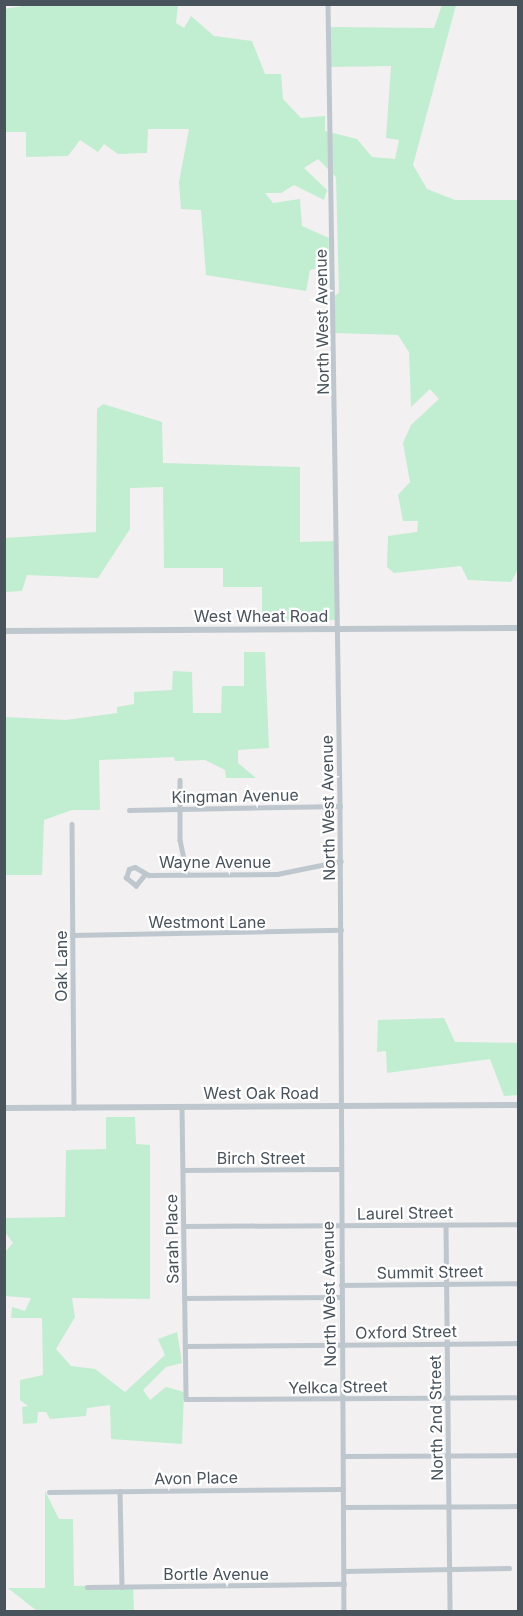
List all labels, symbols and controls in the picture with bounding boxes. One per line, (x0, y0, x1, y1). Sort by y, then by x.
street label: North West Avenue (311, 249, 333, 395)
street label: West Wheat Road (194, 606, 328, 626)
street label: North West Avenue (317, 735, 339, 881)
street label: Kingman Avenue (171, 785, 299, 807)
street label: Wayne Avenue (159, 852, 271, 872)
street label: Westmont Lane (148, 912, 266, 932)
street label: Oak Lane (51, 930, 71, 1002)
street label: West Oak Road (203, 1083, 319, 1103)
street label: Birch Street (217, 1148, 305, 1168)
street label: Sarah Place (162, 1194, 182, 1284)
street label: Laurel Street (357, 1203, 453, 1223)
street label: North West Avenue (318, 1221, 340, 1367)
street label: Summit Street (377, 1261, 483, 1283)
street label: Oxford Street (355, 1322, 457, 1342)
street label: North 2nd Street (425, 1355, 447, 1481)
street label: Yelkca Street (288, 1377, 388, 1397)
street label: Avon Place (154, 1468, 238, 1488)
street label: Bortle Avenue (163, 1564, 269, 1584)

